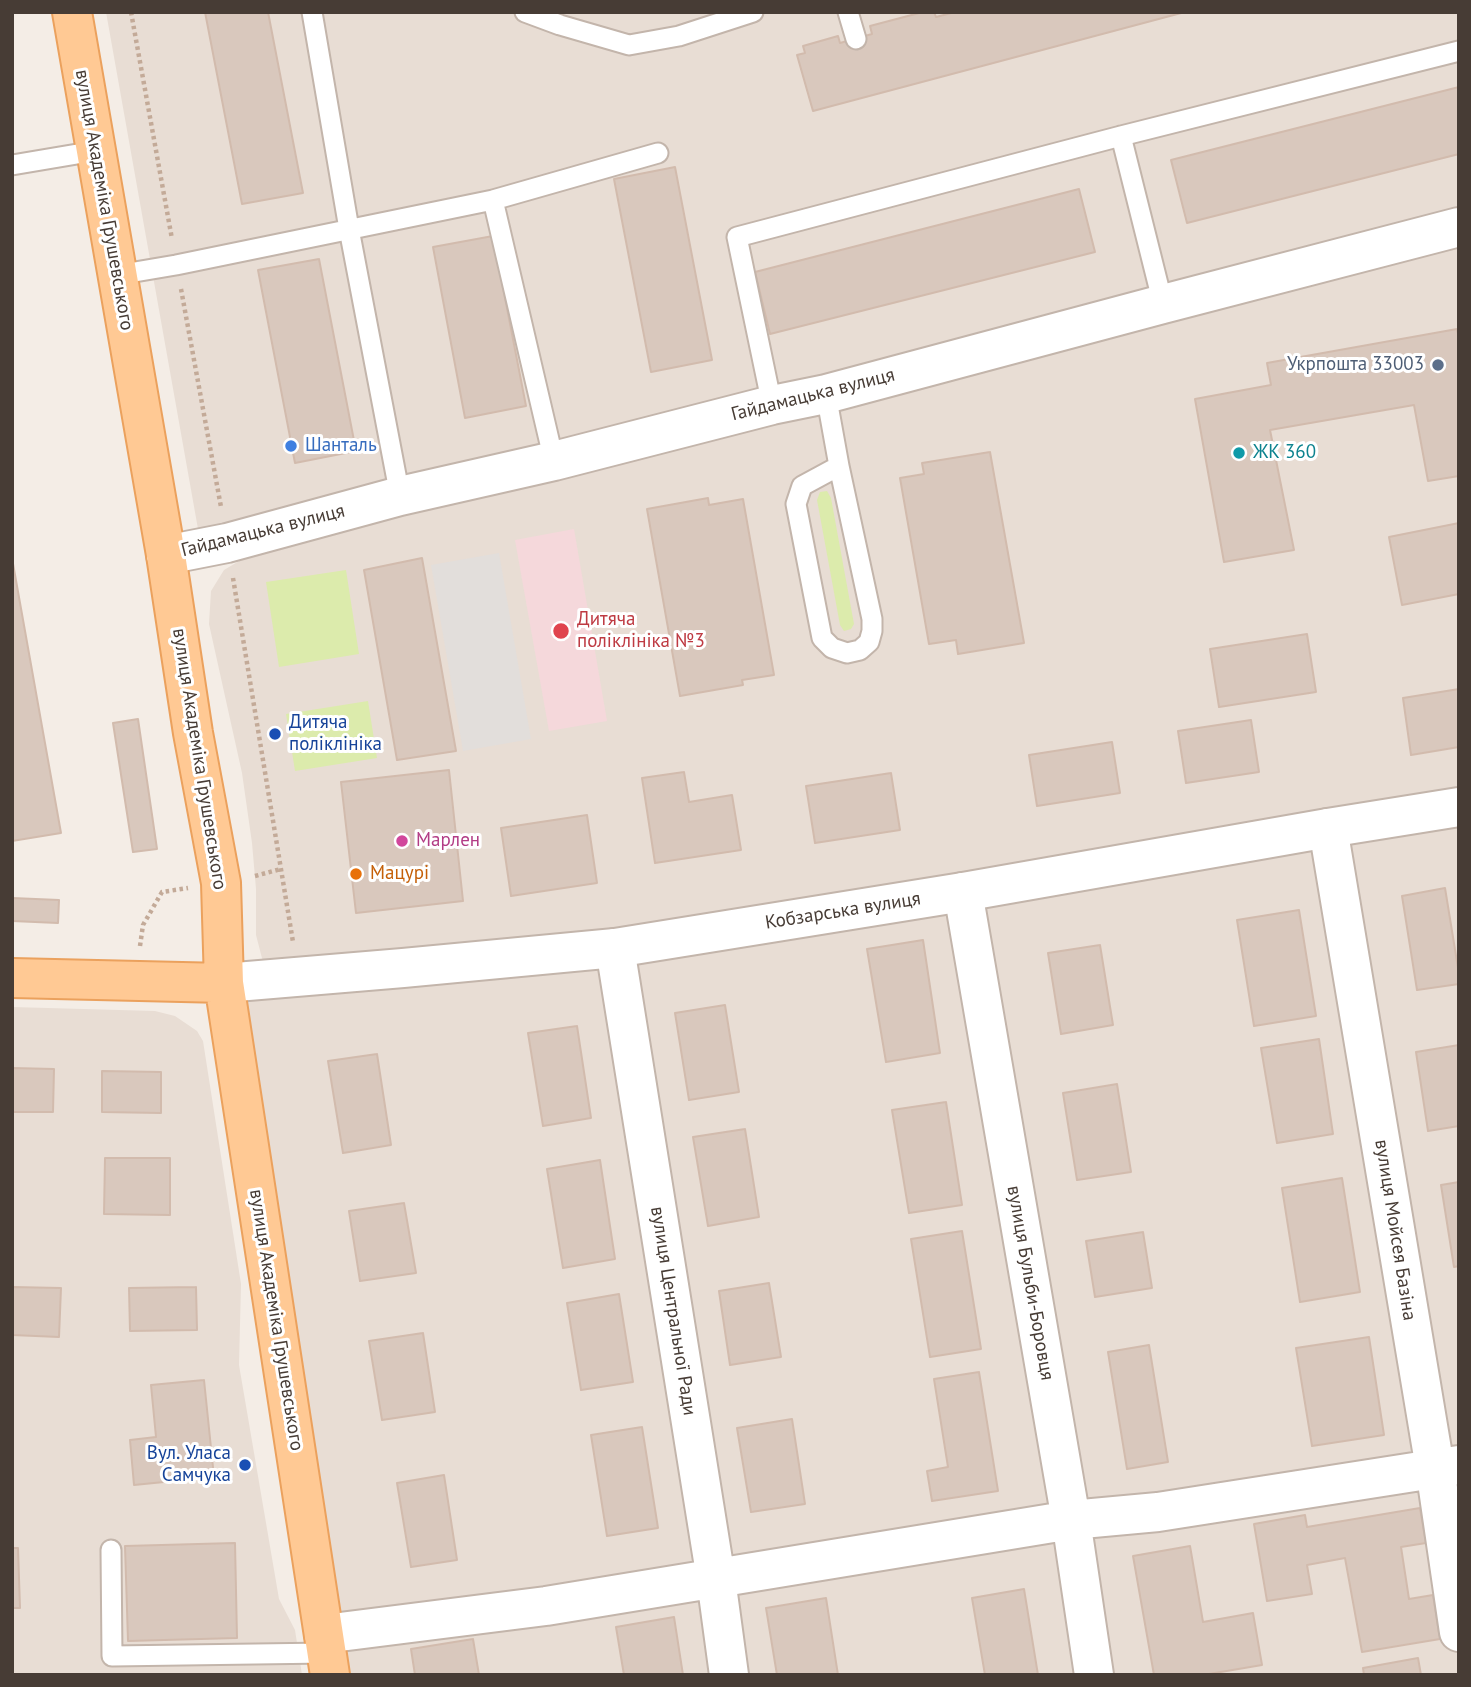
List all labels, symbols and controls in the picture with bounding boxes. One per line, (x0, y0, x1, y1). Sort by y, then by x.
street label: вулиця Академіка Грушевського (70, 68, 138, 332)
place label: Укрпошта 33003 (1287, 354, 1424, 376)
marker: Укрпошта 33003 (1430, 357, 1446, 373)
street label: Гайдамацька вулиця (729, 364, 897, 426)
place label: Шанталь (305, 435, 377, 457)
marker: Шанталь (283, 438, 299, 454)
place label: ЖК 360 (1253, 442, 1316, 464)
marker: ЖК 360 (1231, 445, 1247, 461)
street label: Гайдамацька вулиця (179, 500, 347, 562)
place label: Дитяча поліклініка №3 (577, 609, 705, 653)
marker: Дитяча поліклініка №3 (551, 621, 571, 641)
street label: вулиця Академіка Грушевського (167, 627, 231, 891)
place label: Дитяча поліклініка (289, 712, 382, 756)
marker: Дитяча поліклініка (267, 726, 283, 742)
place label: Марлен (416, 830, 480, 852)
marker: Марлен (394, 833, 410, 849)
place label: Мацурі (370, 863, 429, 885)
marker: Мацурі (348, 866, 364, 882)
street label: Кобзарська вулиця (764, 887, 922, 935)
street label: вулиця Мойсея Базіна (1369, 1138, 1421, 1322)
street label: вулиця Бульби-Боровця (1002, 1184, 1058, 1382)
street label: вулиця Академіка Грушевського (244, 1188, 308, 1452)
street label: вулиця Центральної Ради (645, 1205, 701, 1417)
place label: Вул. Уласа Самчука (147, 1443, 231, 1487)
marker: Вул. Уласа Самчука (237, 1457, 253, 1473)

